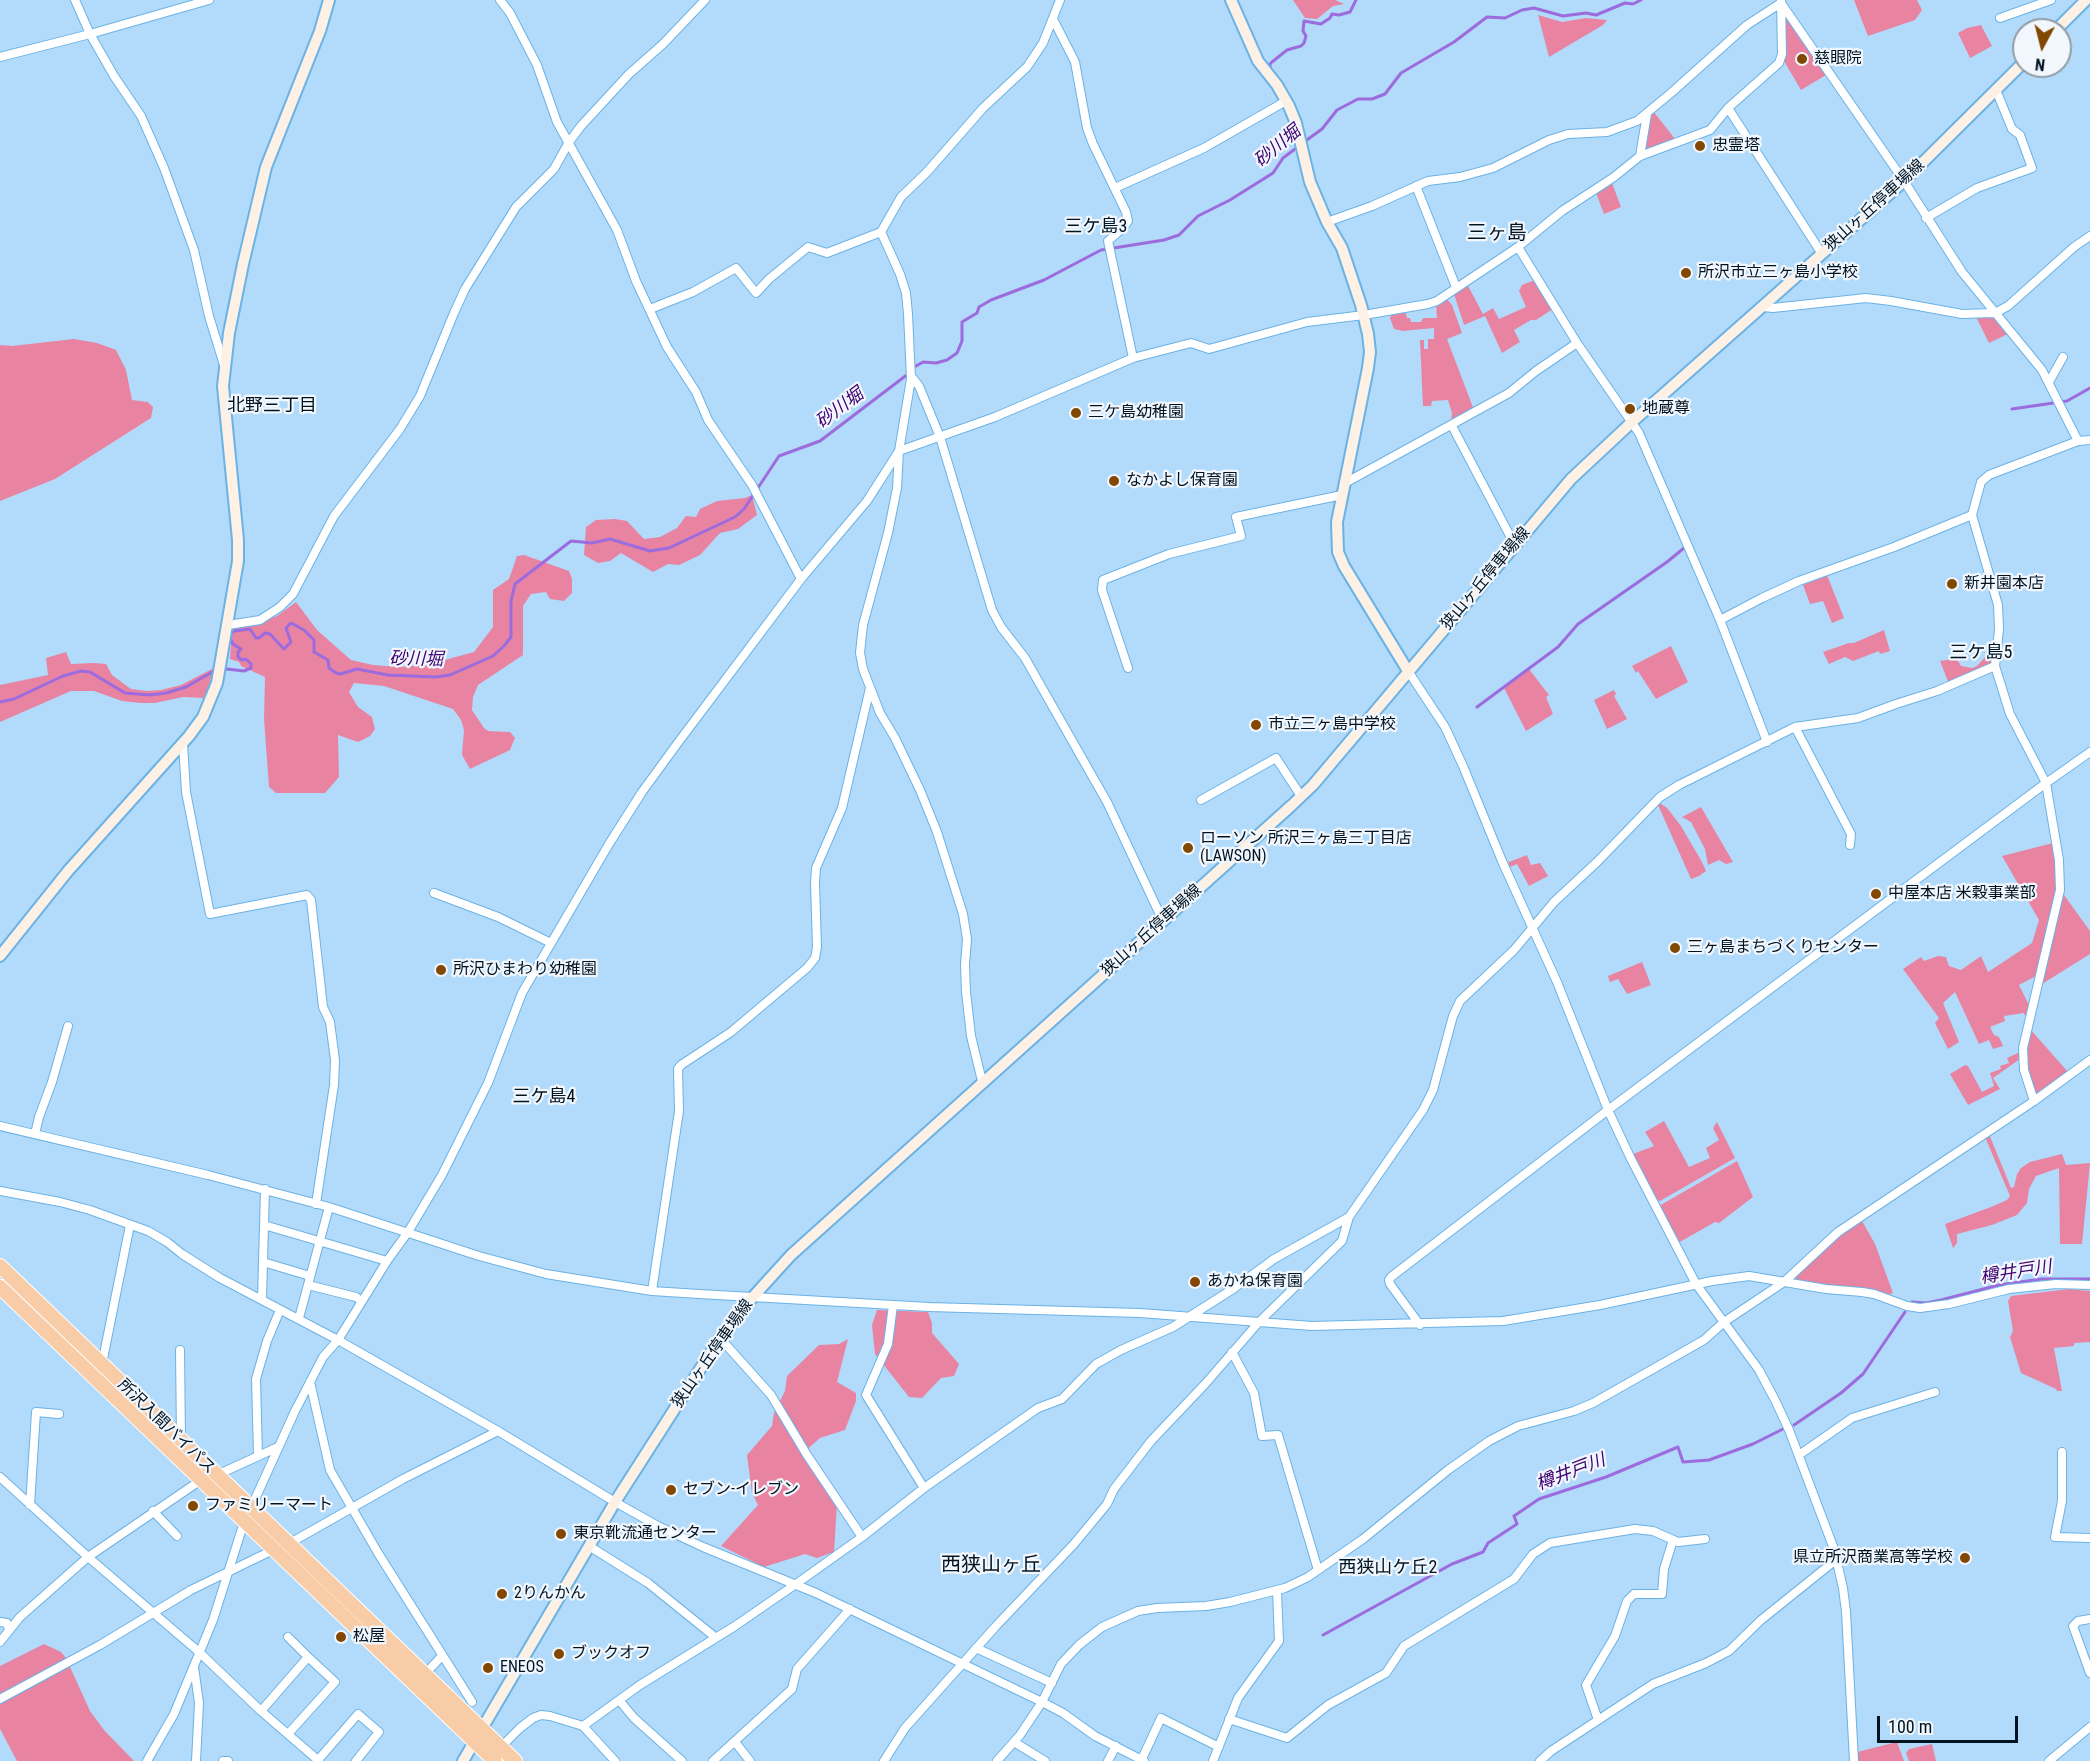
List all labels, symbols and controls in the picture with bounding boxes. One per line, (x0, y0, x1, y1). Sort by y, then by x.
north arrow (2012, 18, 2072, 78)
place label: 慈眼院 (1814, 49, 1862, 69)
marker: 慈眼院 (1795, 52, 1809, 66)
text: N (2034, 54, 2046, 74)
water label: 砂川堀 (1250, 121, 1306, 173)
place label: 忠霊塔 (1712, 136, 1760, 156)
marker: 忠霊塔 (1693, 139, 1707, 153)
street label: 狭山ヶ丘停車場線 (1821, 156, 1929, 256)
district label: 三ケ島3 (1065, 216, 1127, 238)
district label: 三ヶ島 (1467, 222, 1527, 246)
place label: 所沢市立三ヶ島小学校 (1698, 263, 1858, 283)
marker: 所沢市立三ヶ島小学校 (1679, 266, 1693, 280)
water label: 砂川堀 (812, 384, 868, 434)
district label: 北野三丁目 (227, 395, 317, 417)
place label: 地蔵尊 (1642, 399, 1690, 419)
marker: 地蔵尊 (1623, 402, 1637, 416)
place label: 三ケ島幼稚園 (1088, 403, 1184, 423)
marker: 三ケ島幼稚園 (1069, 406, 1083, 420)
place label: なかよし保育園 (1126, 471, 1238, 491)
marker: なかよし保育園 (1107, 474, 1121, 488)
street label: 狭山ヶ丘停車場線 (1438, 524, 1534, 634)
place label: 新井園本店 (1964, 574, 2044, 594)
marker: 新井園本店 (1945, 577, 1959, 591)
district label: 三ケ島5 (1950, 642, 2012, 664)
water label: 砂川堀 (389, 649, 443, 671)
place label: 市立三ヶ島中学校 (1268, 715, 1396, 735)
marker: 市立三ヶ島中学校 (1249, 718, 1263, 732)
place label: ローソン 所沢三ヶ島三丁目店 (LAWSON) (1200, 829, 1412, 867)
marker: ローソン 所沢三ヶ島三丁目店 (LAWSON) (1181, 841, 1195, 855)
street label: 狭山ヶ丘停車場線 (1098, 881, 1206, 981)
place label: 中屋本店 米穀事業部 (1888, 884, 2036, 904)
marker: 中屋本店 米穀事業部 (1869, 887, 1883, 901)
place label: 三ヶ島まちづくりセンター (1687, 938, 1879, 958)
marker: 三ヶ島まちづくりセンター (1668, 941, 1682, 955)
place label: 所沢ひまわり幼稚園 (453, 960, 597, 980)
marker: 所沢ひまわり幼稚園 (434, 963, 448, 977)
district label: 三ケ島4 (513, 1086, 575, 1108)
water label: 樽井戸川 (1979, 1257, 2053, 1289)
place label: あかね保育園 (1207, 1272, 1303, 1292)
marker: あかね保育園 (1188, 1275, 1202, 1289)
street label: 狭山ヶ丘停車場線 (668, 1296, 758, 1412)
street label: 所沢入間バイパス (113, 1376, 219, 1478)
water label: 樽井戸川 (1534, 1450, 1608, 1496)
place label: セブン-イレブン (683, 1480, 799, 1500)
marker: セブン-イレブン (664, 1483, 678, 1497)
place label: ファミリーマート (205, 1496, 333, 1516)
marker: ファミリーマート (186, 1499, 200, 1513)
place label: 東京靴流通センター (573, 1524, 717, 1544)
marker: 東京靴流通センター (554, 1527, 568, 1541)
place label: 県立所沢商業高等学校 (1793, 1548, 1953, 1568)
marker: 県立所沢商業高等学校 (1958, 1551, 1972, 1565)
district label: 西狭山ヶ丘 (941, 1554, 1041, 1578)
district label: 西狭山ケ丘2 (1339, 1557, 1437, 1579)
place label: 2りんかん (514, 1584, 586, 1604)
marker: 2りんかん (495, 1587, 509, 1601)
place label: 松屋 (353, 1627, 385, 1647)
marker: 松屋 (334, 1630, 348, 1644)
place label: ブックオフ (571, 1644, 651, 1664)
marker: ブックオフ (552, 1647, 566, 1661)
place label: ENEOS (500, 1658, 544, 1678)
marker: ENEOS (481, 1661, 495, 1675)
scale bar (1880, 1704, 2021, 1742)
text: 100 m (1888, 1716, 1932, 1737)

